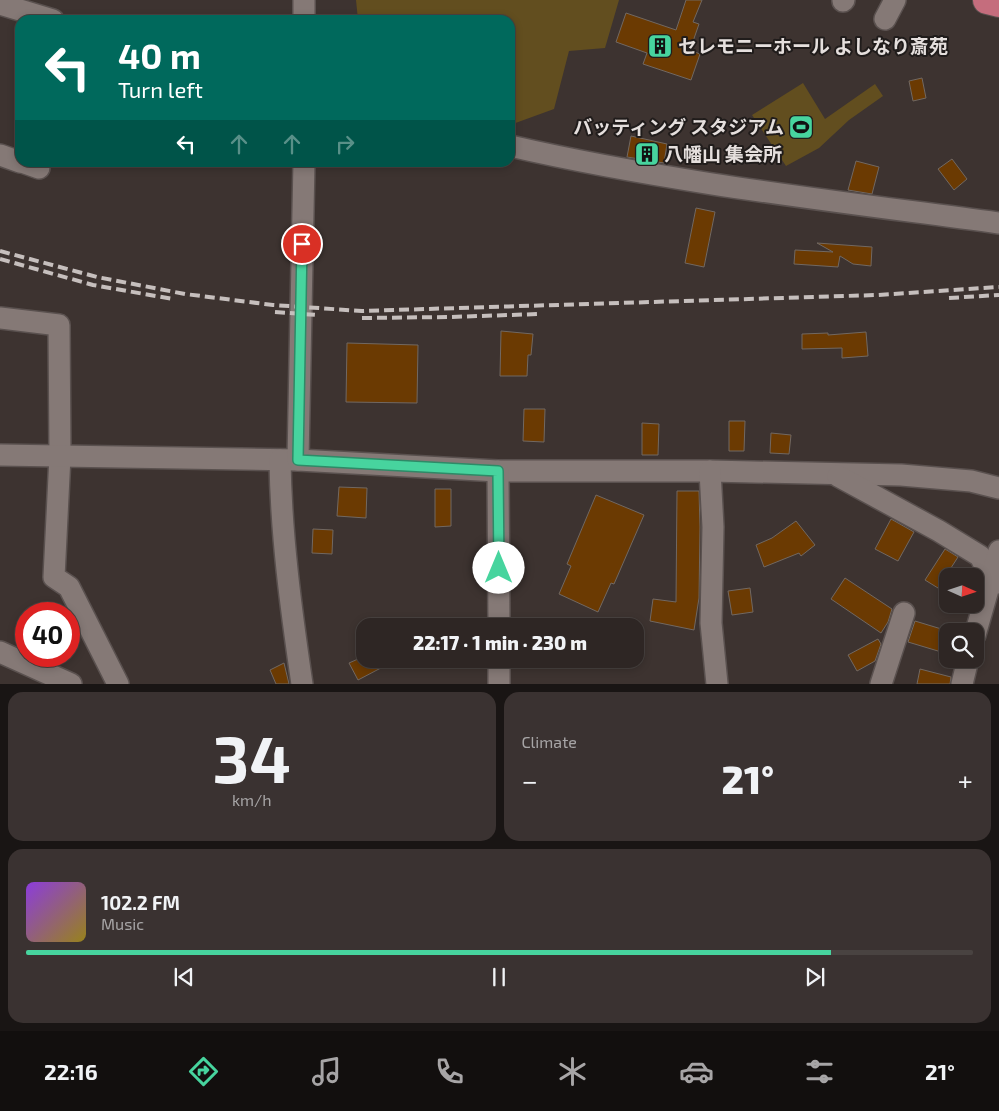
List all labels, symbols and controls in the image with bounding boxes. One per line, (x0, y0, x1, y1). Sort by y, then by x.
building icon: セレモニーホール よしなり斎苑 (647, 33, 673, 59)
text: 40 m (118, 34, 201, 76)
place label: セレモニーホール よしなり斎苑 (678, 34, 948, 57)
icon: left (35, 35, 100, 100)
text: Turn left (118, 76, 203, 102)
sports icon: バッティング スタジアム (788, 114, 814, 140)
place label: バッティング スタジアム (573, 115, 784, 138)
icon: left (172, 130, 200, 158)
icon: ahead (225, 130, 253, 158)
icon: ahead (278, 130, 306, 158)
icon: right (331, 130, 359, 158)
building icon: 八幡山 集会所 (634, 141, 660, 167)
place label: 八幡山 集会所 (664, 142, 782, 165)
pin (281, 223, 323, 265)
icon: arrive (288, 230, 316, 258)
position arrow (472, 541, 524, 593)
north arrow (939, 568, 984, 612)
map controls (939, 568, 984, 668)
speed limit sign: 40 (15, 602, 80, 667)
button: search (939, 623, 984, 668)
text: 22:17 · 1 min · 230 m (413, 631, 587, 654)
text: 34 (213, 718, 291, 796)
text: Climate (522, 732, 577, 751)
text: 21° (722, 756, 774, 802)
text: − (522, 763, 538, 797)
text: + (958, 763, 973, 797)
text: km/h (232, 790, 272, 809)
text: 102.2 FM (101, 891, 180, 914)
text: Music (101, 914, 144, 933)
icon: previous (170, 963, 198, 991)
icon: pause (485, 963, 513, 991)
icon: next (801, 963, 829, 991)
icon: directions (186, 1054, 221, 1089)
icon: music (309, 1054, 344, 1089)
icon: phone (432, 1054, 467, 1089)
icon: climate (555, 1054, 590, 1089)
icon: car (679, 1054, 714, 1089)
icon: filters (802, 1054, 837, 1089)
text: 22:16 (44, 1058, 98, 1084)
text: 21° (925, 1058, 955, 1084)

